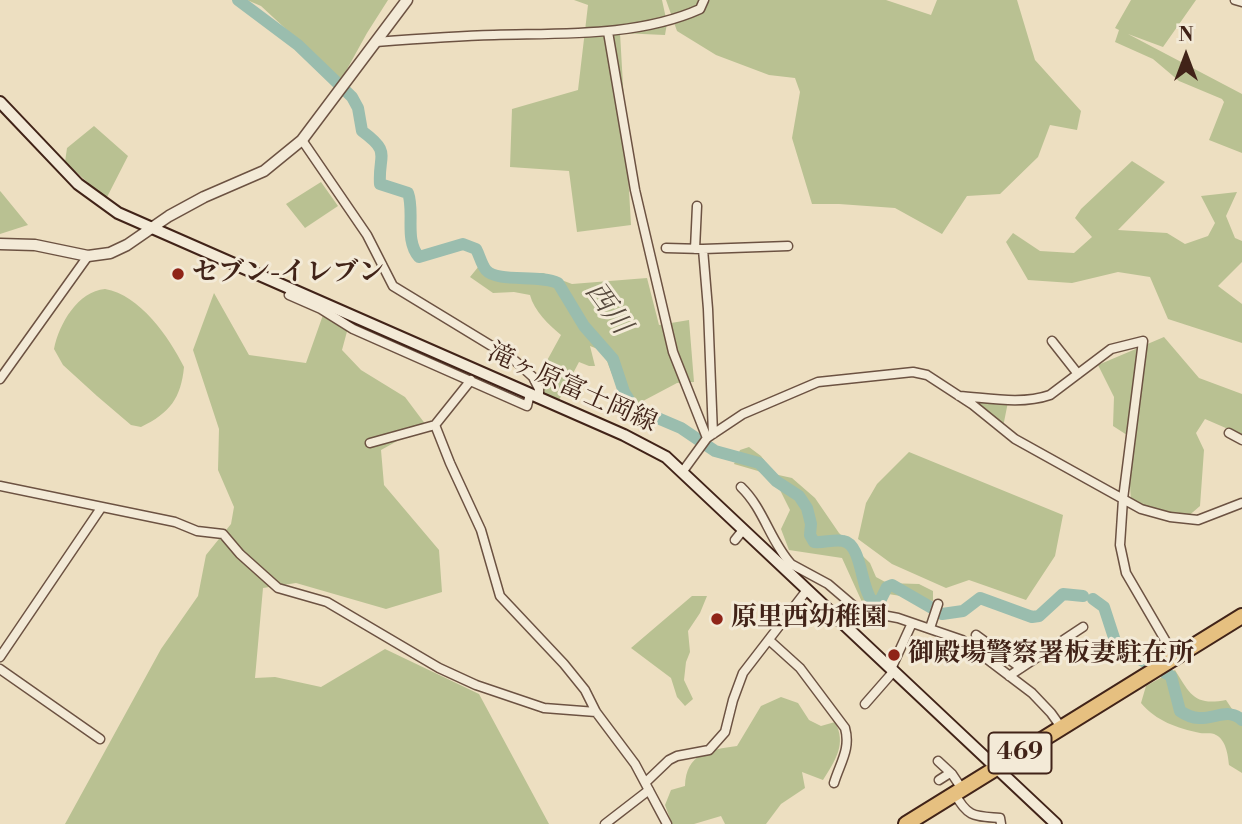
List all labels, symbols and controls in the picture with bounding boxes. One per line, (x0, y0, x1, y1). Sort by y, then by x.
north arrow (1151, 21, 1221, 91)
text: N (1178, 23, 1194, 47)
place label: セブン-イレブン (192, 258, 384, 290)
marker: セブン-イレブン (170, 266, 186, 282)
water label: 西川 (577, 276, 637, 342)
street label: 滝ヶ原富士岡線 (483, 338, 661, 440)
place label: 原里西幼稚園 (731, 603, 887, 635)
marker: 原里西幼稚園 (709, 611, 725, 627)
place label: 御殿場警察署板妻駐在所 (908, 639, 1194, 671)
marker: 御殿場警察署板妻駐在所 (886, 647, 902, 663)
road number: 469 (988, 732, 1052, 774)

